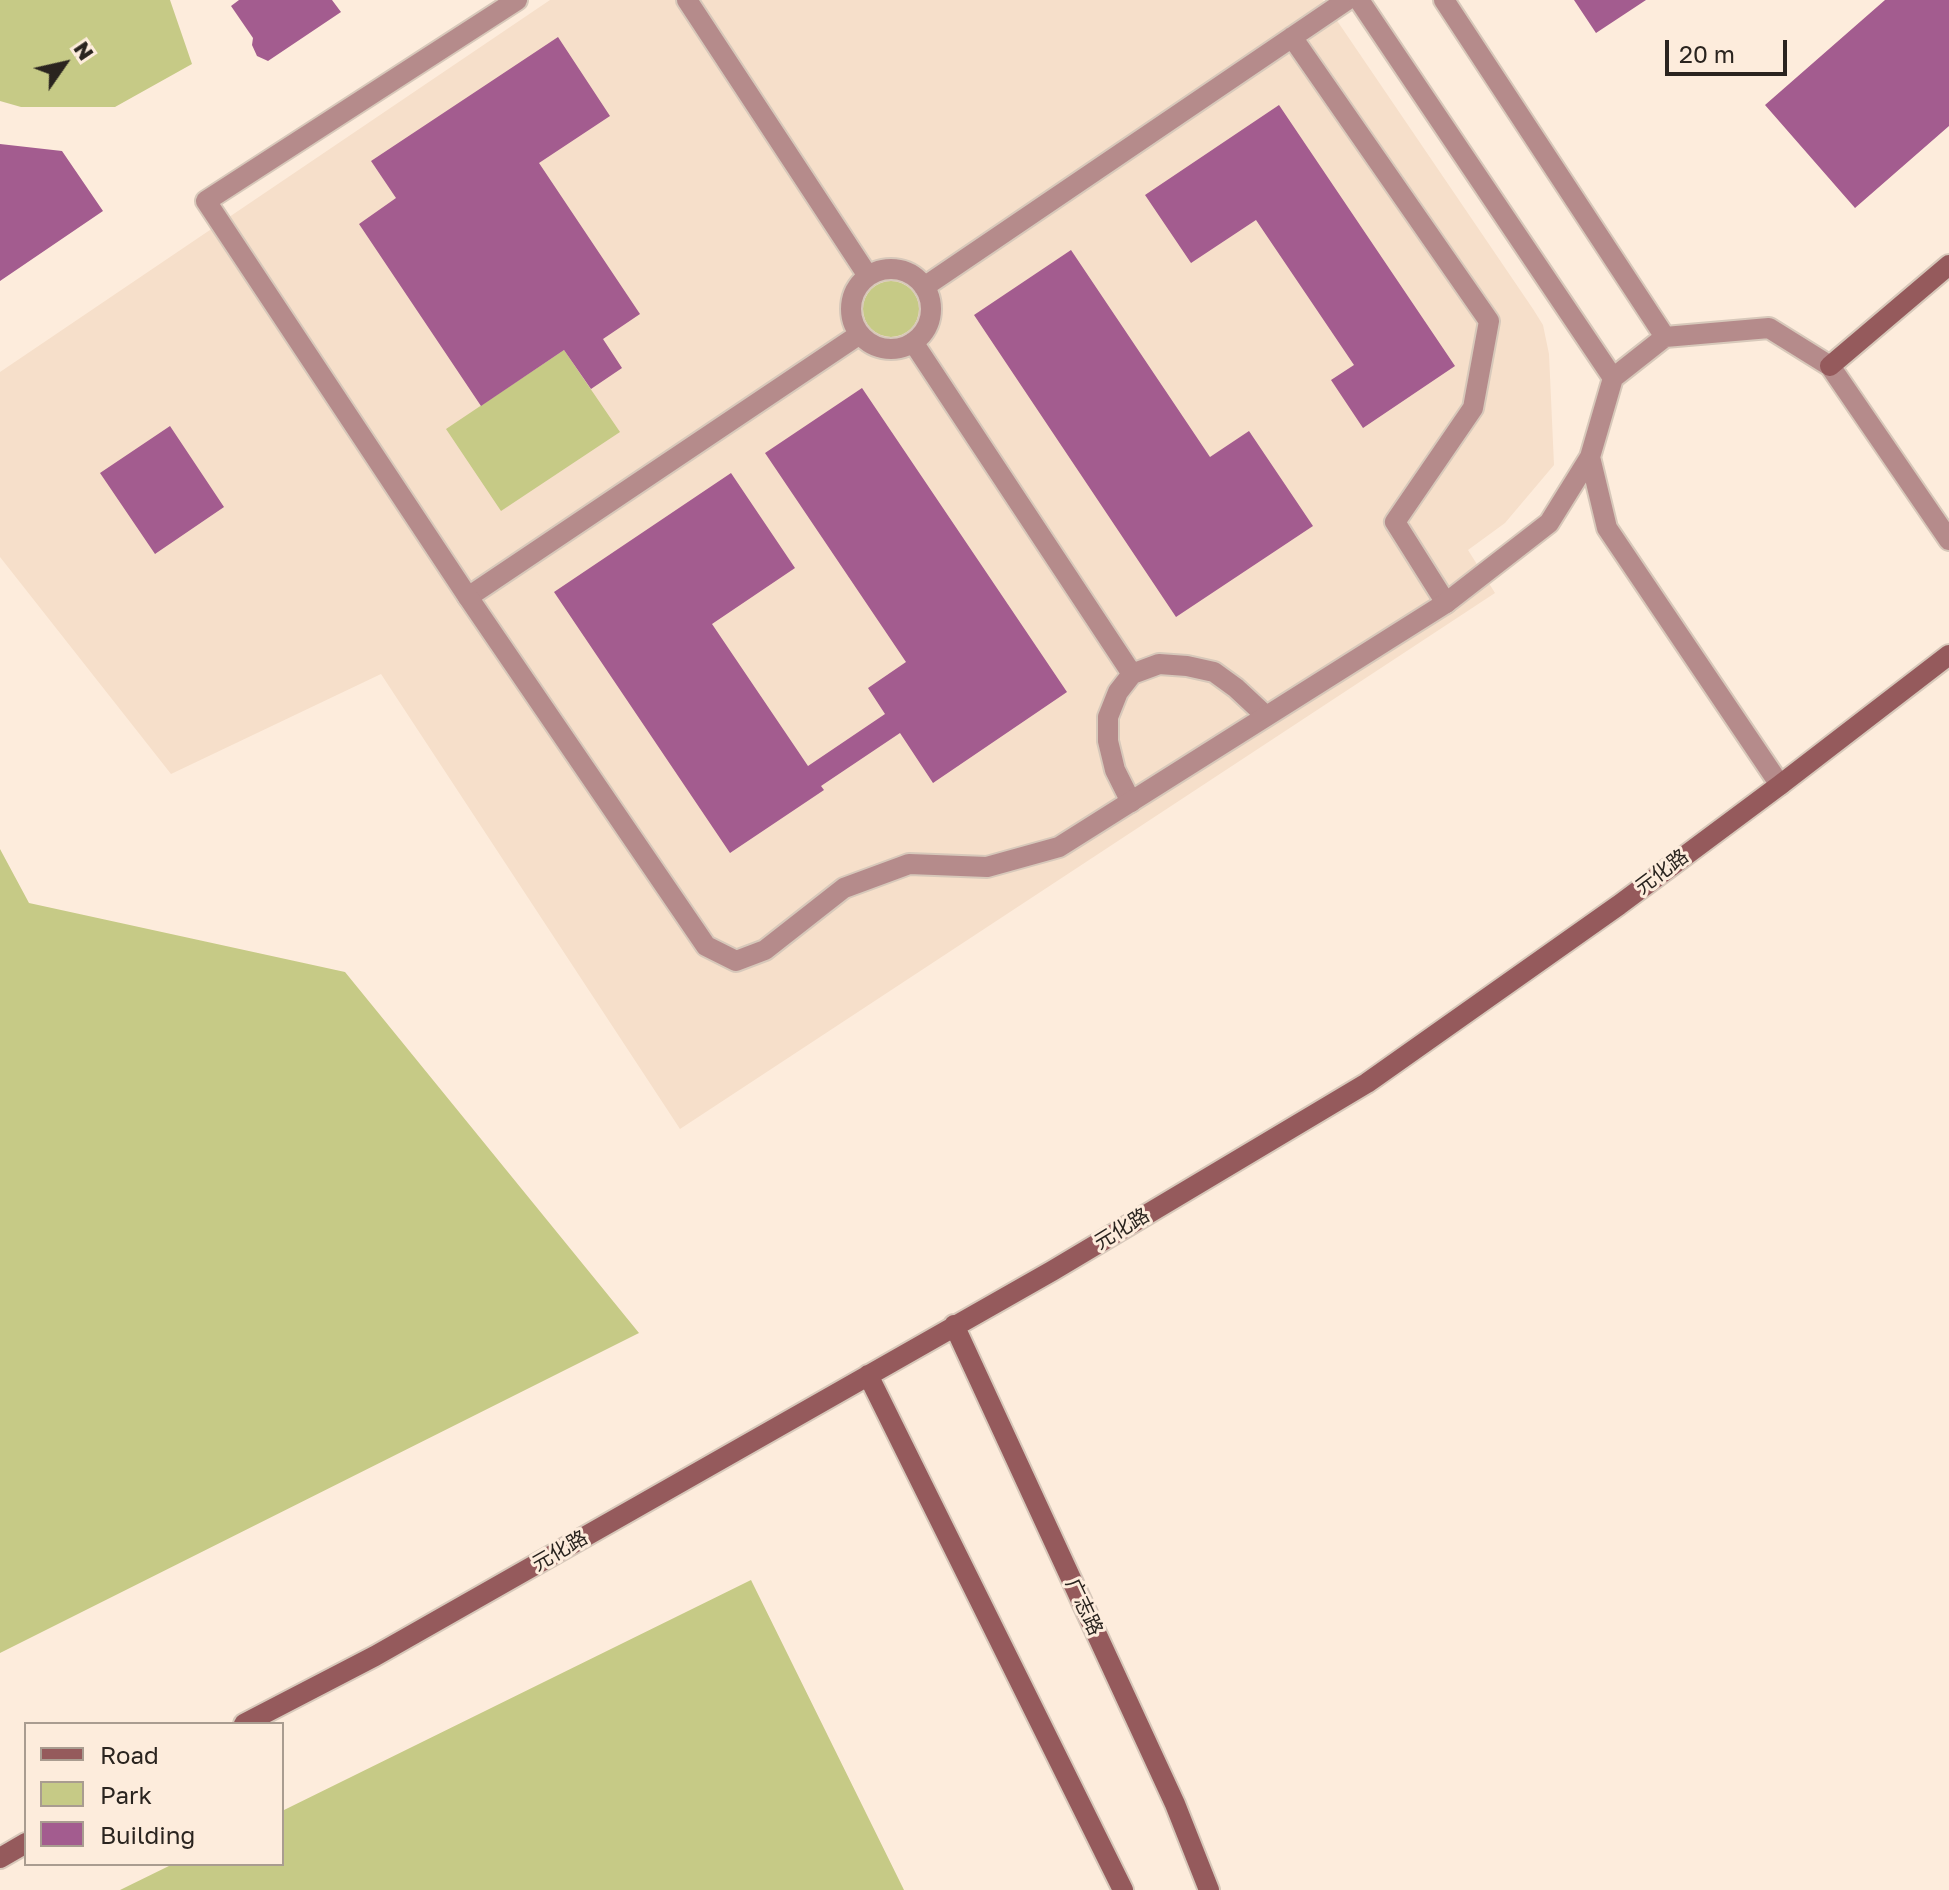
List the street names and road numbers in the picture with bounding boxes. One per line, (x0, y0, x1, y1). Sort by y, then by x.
street label: 元化路 (1631, 844, 1693, 900)
street label: 元化路 (1090, 1203, 1154, 1255)
street label: 元化路 (528, 1526, 592, 1576)
street label: 广志路 (1060, 1575, 1108, 1639)

